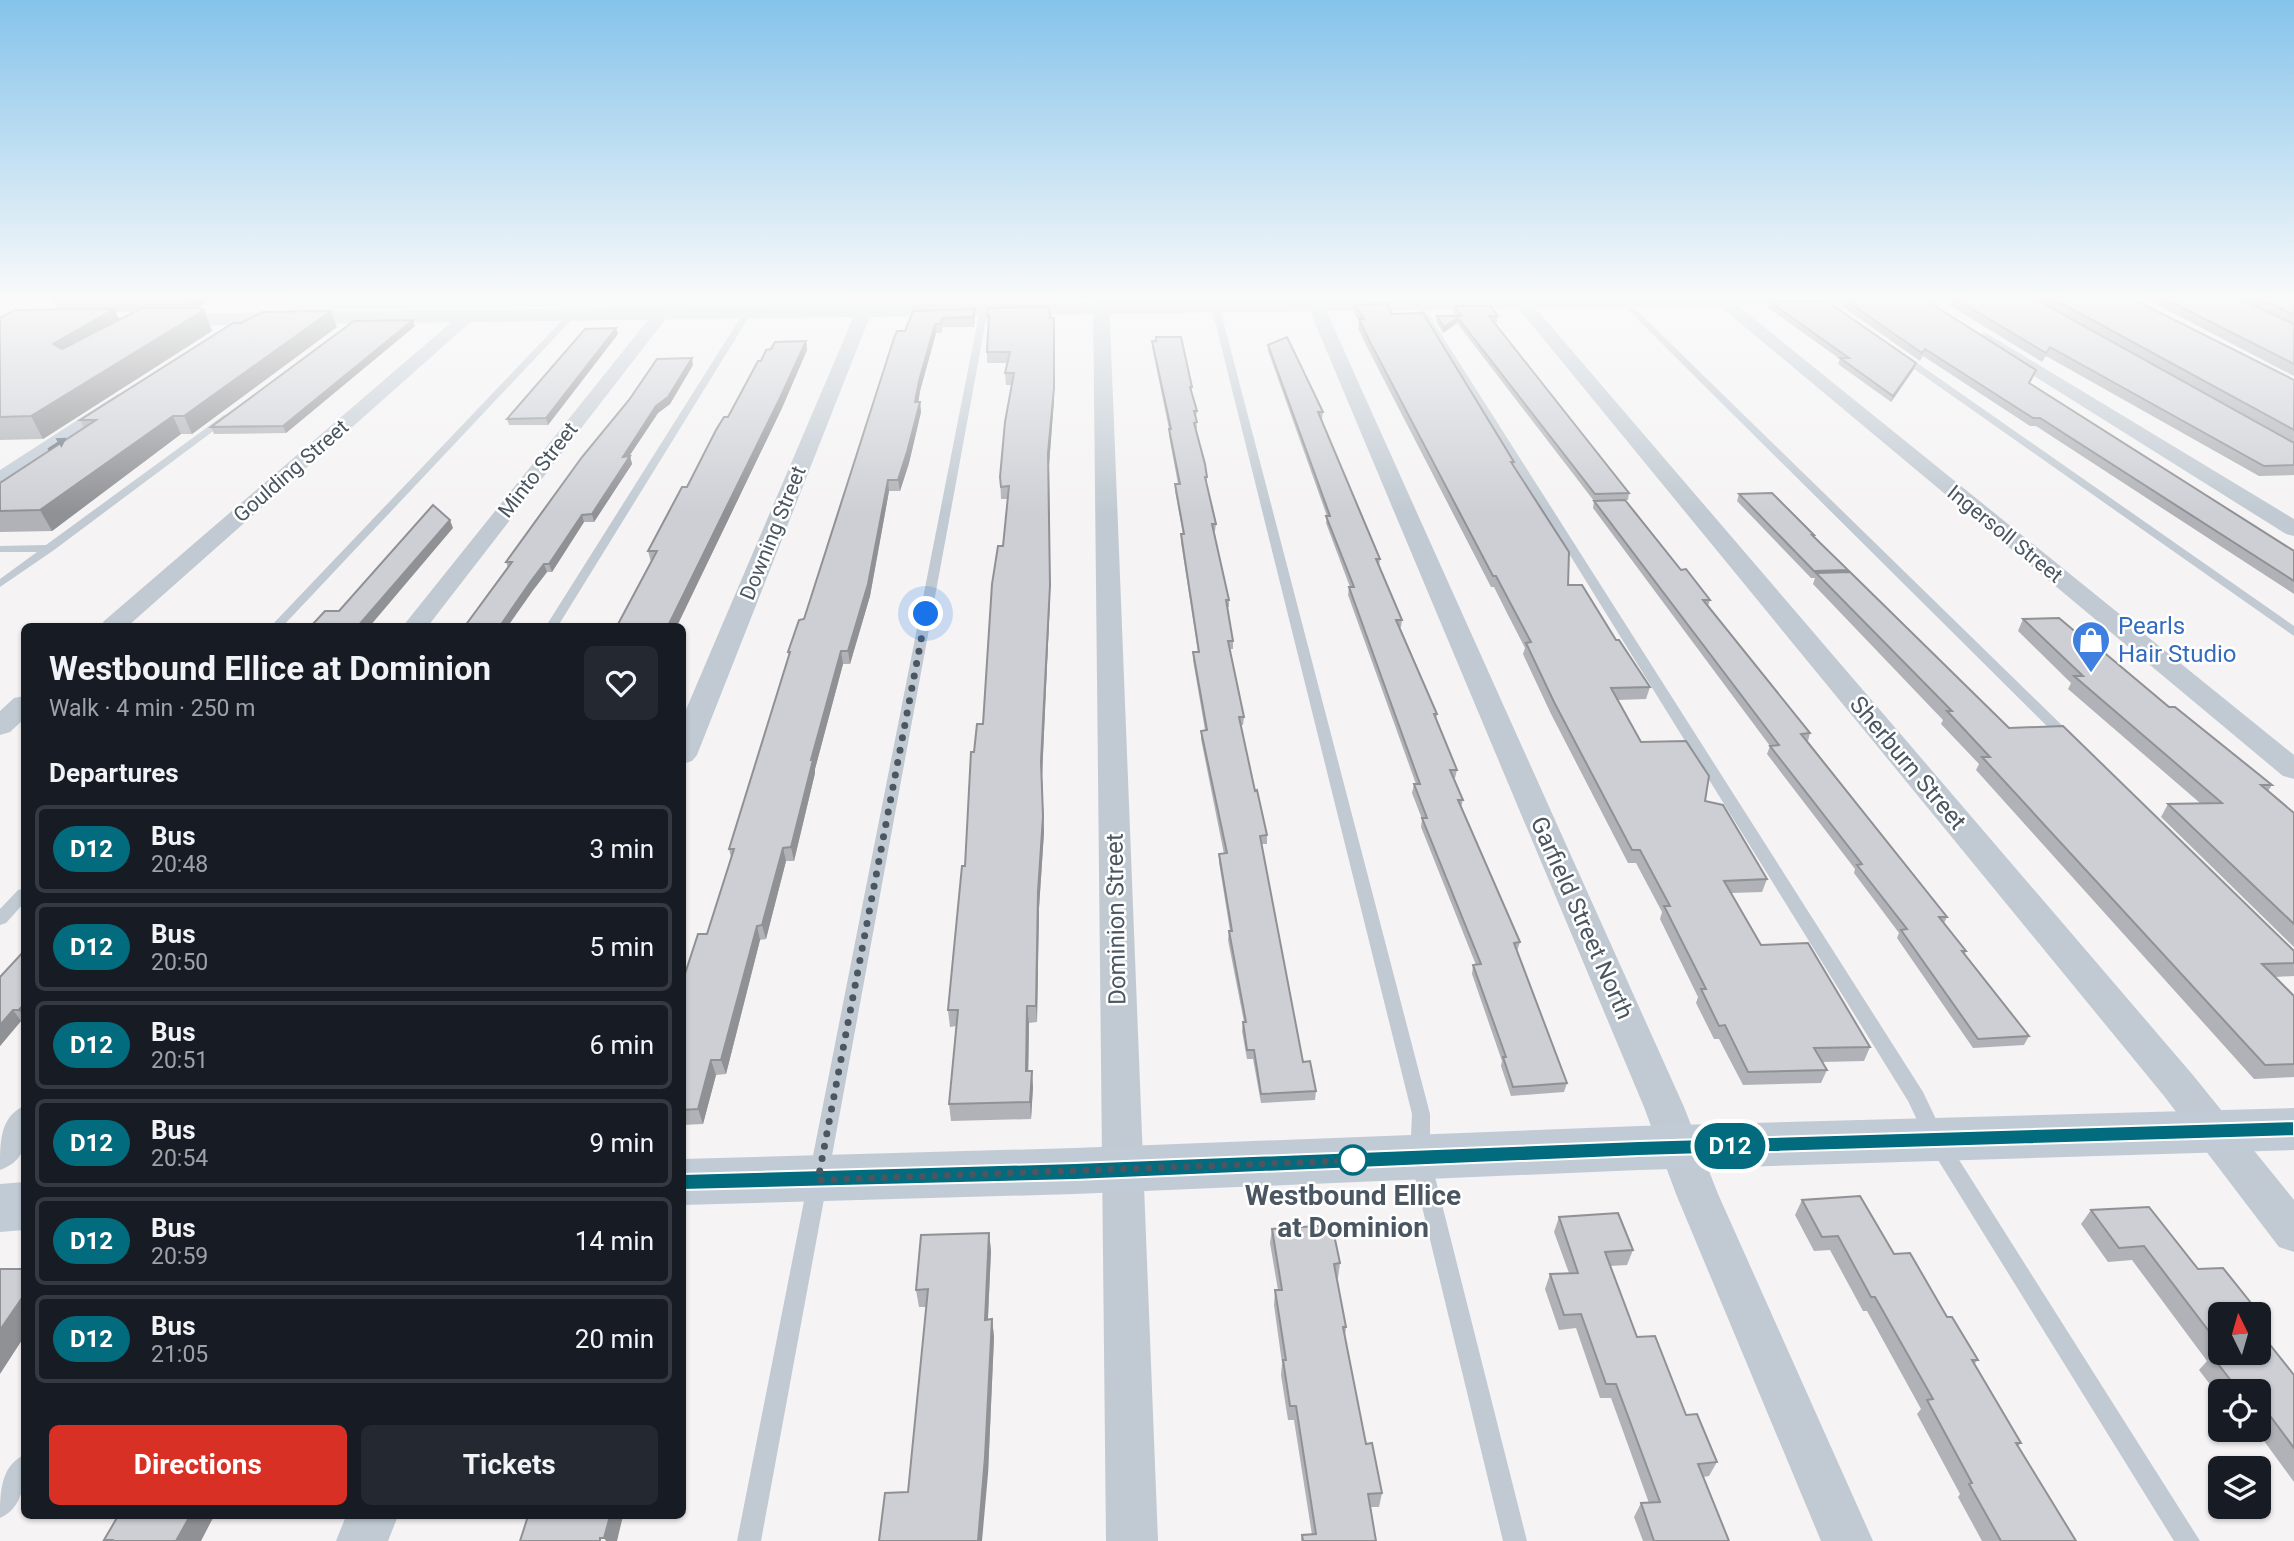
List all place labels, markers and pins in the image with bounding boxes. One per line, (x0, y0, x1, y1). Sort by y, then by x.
place label: Pearls Hair Studio (2118, 612, 2237, 668)
shop icon: Pearls Hair Studio (2070, 619, 2112, 674)
marker: Westbound Ellice at Dominion (1338, 1145, 1368, 1175)
place label: Westbound Ellice at Dominion (1245, 1179, 1461, 1244)

